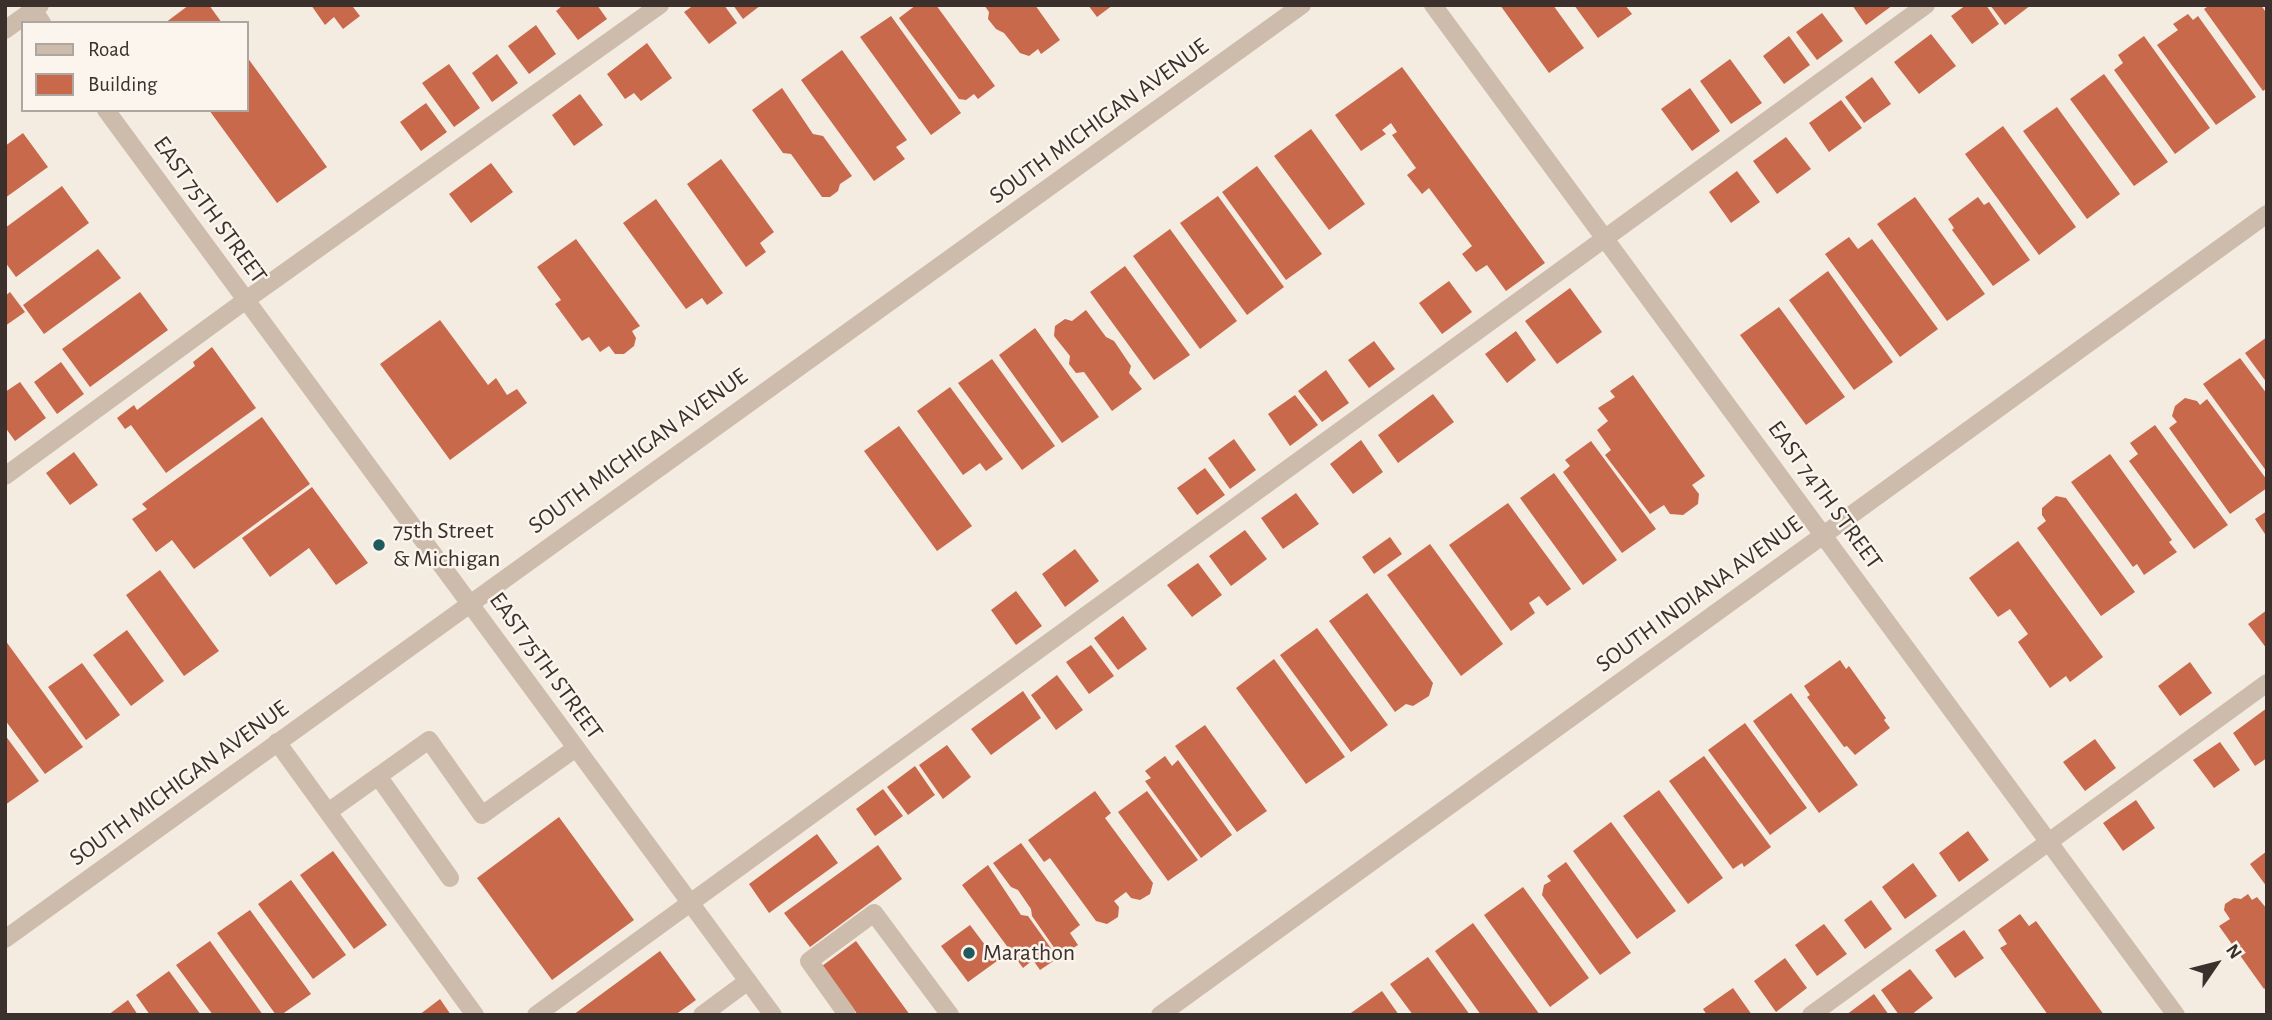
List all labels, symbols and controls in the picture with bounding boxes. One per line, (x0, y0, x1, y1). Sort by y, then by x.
legend (21, 21, 248, 112)
street label: SOUTH MICHIGAN AVENUE (984, 32, 1214, 210)
text: Road (88, 39, 130, 60)
text: Building (88, 74, 157, 95)
street label: EAST 75TH STREET (147, 131, 273, 289)
street label: SOUTH MICHIGAN AVENUE (523, 362, 753, 540)
street label: EAST 74TH STREET (1761, 415, 1889, 575)
street label: SOUTH INDIANA AVENUE (1590, 509, 1808, 679)
place label: 75th Street & Michigan (393, 517, 500, 573)
marker: 75th Street & Michigan (371, 537, 387, 553)
street label: EAST 75TH STREET (483, 587, 609, 745)
street label: SOUTH MICHIGAN AVENUE (64, 694, 294, 872)
north arrow (2181, 929, 2251, 999)
place label: Marathon (983, 939, 1075, 967)
text: N (2222, 941, 2245, 963)
marker: Marathon (961, 945, 977, 961)

